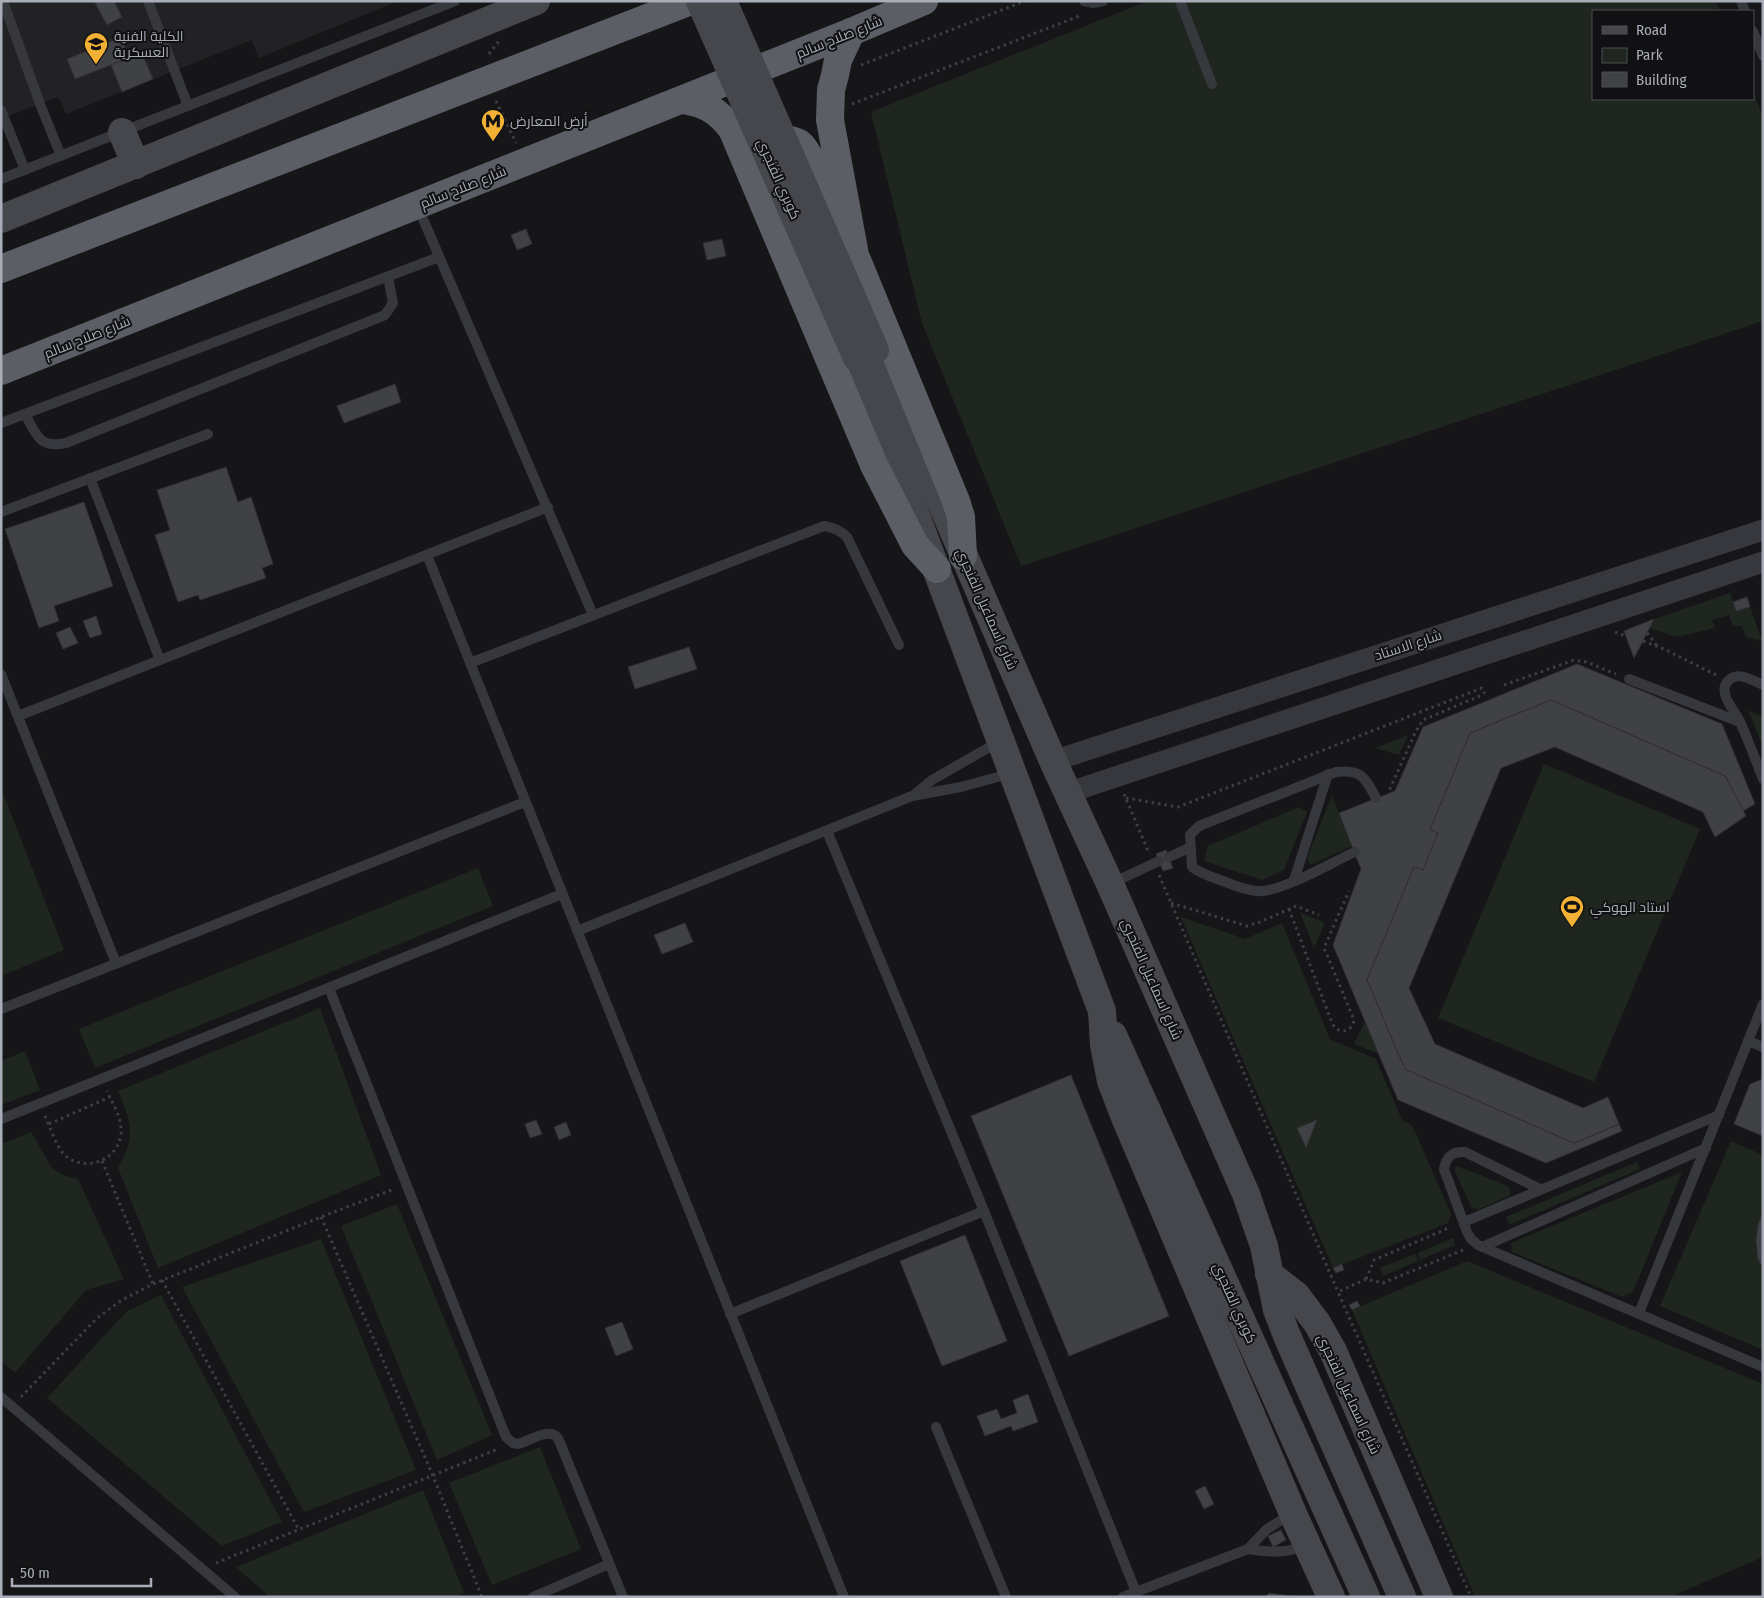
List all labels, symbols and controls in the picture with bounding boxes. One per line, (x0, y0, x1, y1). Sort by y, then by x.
legend (1592, 10, 1754, 100)
street label: شارع صلاح سالم (794, 12, 885, 63)
text: Road (1636, 21, 1667, 39)
place label: الكلية الفنية العسكرية (114, 28, 184, 61)
school or university icon: الكلية الفنية العسكرية (83, 31, 109, 65)
text: Park (1636, 46, 1663, 64)
text: Building (1636, 71, 1687, 89)
metro station icon: أرض المعارض (480, 108, 506, 142)
place label: أرض المعارض (510, 112, 588, 130)
street label: كوبري الفنجري (750, 136, 804, 223)
street label: شارع صلاح سالم (418, 162, 509, 213)
street label: شارع صلاح سالم (42, 312, 133, 363)
street label: شارع اسماعيل الفنجري (949, 546, 1021, 674)
street label: شارع الاستاد (1372, 627, 1444, 664)
sports icon: استاد الهوكي (1559, 894, 1585, 928)
place label: استاد الهوكي (1590, 899, 1670, 919)
street label: شارع اسماعيل الفنجري (1114, 916, 1186, 1044)
street label: كوبري الفنجري (1206, 1260, 1260, 1347)
street label: شارع اسماعيل الفنجري (1311, 1331, 1384, 1458)
scale bar (12, 1556, 151, 1588)
text: 50 m (20, 1564, 50, 1582)

